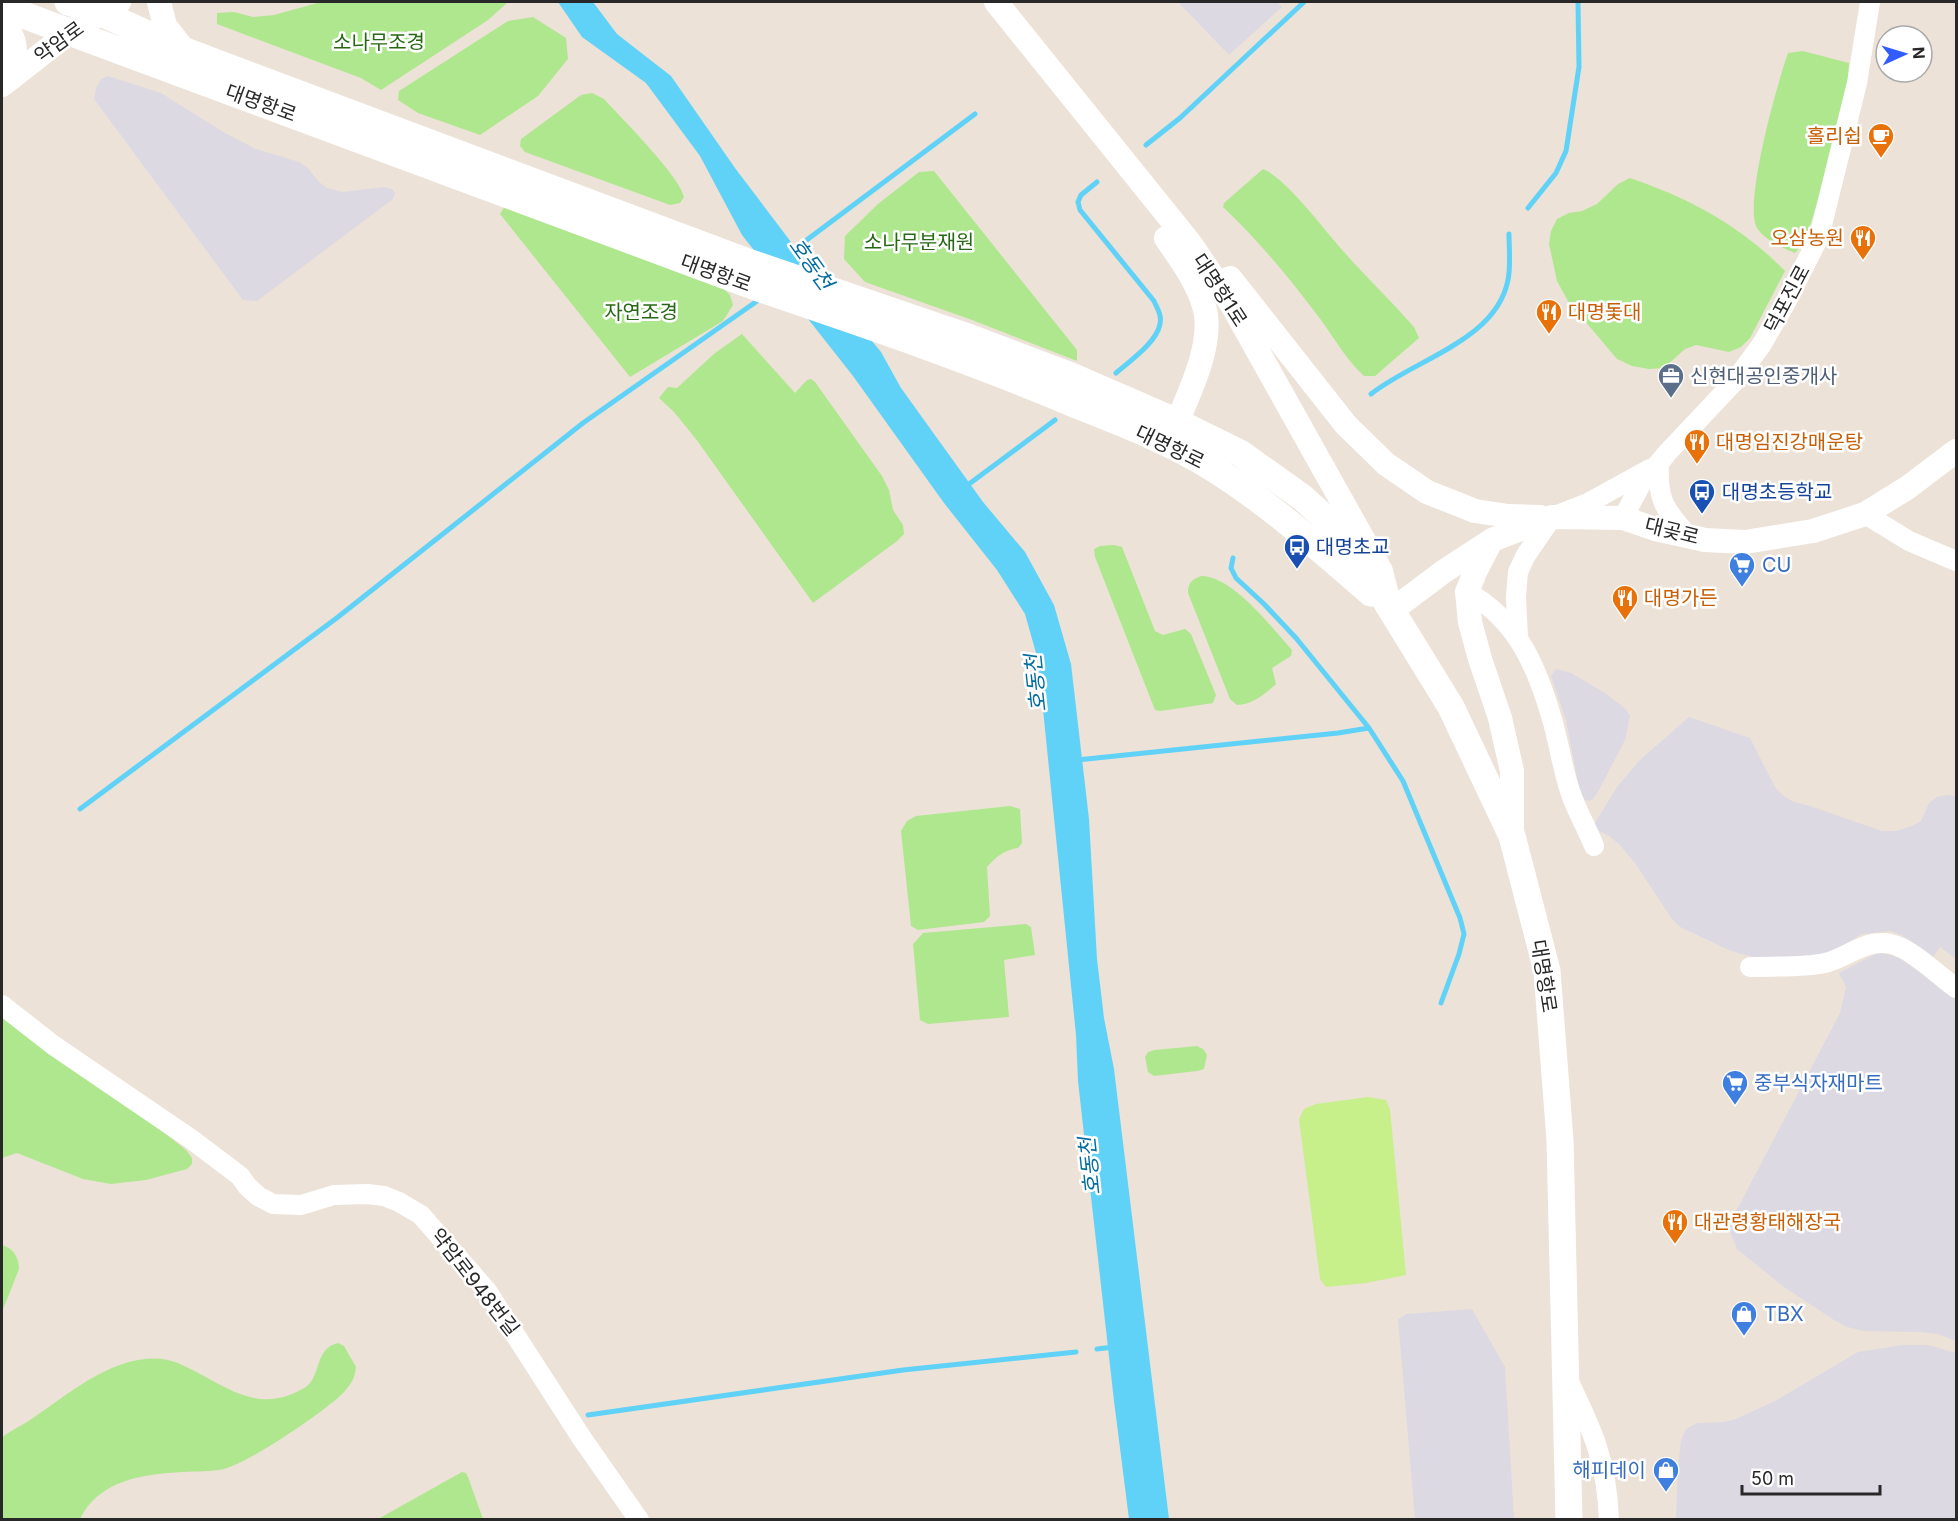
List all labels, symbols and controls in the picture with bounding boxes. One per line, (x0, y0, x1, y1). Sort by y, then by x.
street label: 약암로 (30, 16, 88, 68)
north arrow (1874, 24, 1934, 84)
park label: 소나무조경 (333, 30, 425, 54)
text: N (1909, 46, 1929, 60)
street label: 대명항로 (222, 79, 300, 127)
cafe icon: 홀리쉽 (1866, 121, 1896, 159)
place label: 홀리쉽 (1807, 124, 1862, 148)
restaurant icon: 오삼농원 (1848, 223, 1878, 261)
place label: 오삼농원 (1770, 226, 1844, 250)
park label: 소나무분재원 (864, 230, 974, 254)
water label: 호동천 (784, 233, 840, 297)
street label: 대명항로 (677, 249, 755, 297)
street label: 대명항1로 (1188, 249, 1252, 331)
street label: 덕포진로 (1759, 261, 1815, 337)
restaurant icon: 대명돛대 (1534, 297, 1564, 335)
park label: 자연조경 (604, 300, 678, 324)
place label: 대명돛대 (1568, 300, 1642, 324)
office icon: 신현대공인중개사 (1656, 361, 1686, 399)
place label: 신현대공인중개사 (1690, 364, 1837, 388)
street label: 대명항로 (1132, 420, 1208, 474)
restaurant icon: 대명임진강매운탕 (1682, 427, 1712, 465)
place label: 대명임진강매운탕 (1716, 430, 1863, 454)
bus stop icon: 대명초등학교 (1687, 477, 1717, 515)
place label: 대명초등학교 (1722, 480, 1832, 504)
street label: 대곶로 (1642, 513, 1702, 549)
bus stop icon: 대명초교 (1282, 532, 1312, 570)
place label: 대명초교 (1316, 535, 1390, 559)
supermarket icon: CU (1727, 550, 1757, 588)
place label: CU (1762, 553, 1792, 577)
restaurant icon: 대명가든 (1610, 583, 1640, 621)
place label: 대명가든 (1644, 586, 1718, 610)
water label: 호동천 (1020, 650, 1051, 713)
street label: 대명항로 (1526, 938, 1562, 1014)
supermarket icon: 중부식자재마트 (1720, 1068, 1750, 1106)
place label: 중부식자재마트 (1754, 1071, 1883, 1095)
water label: 호동천 (1074, 1133, 1105, 1196)
restaurant icon: 대관령황태해장국 (1660, 1207, 1690, 1245)
place label: 대관령황태해장국 (1694, 1210, 1841, 1234)
street label: 약암로948번길 (426, 1224, 524, 1340)
shop icon: TBX (1729, 1299, 1759, 1337)
place label: TBX (1764, 1302, 1804, 1326)
shop icon: 해피데이 (1651, 1455, 1681, 1493)
place label: 해피데이 (1572, 1458, 1646, 1482)
scale bar (1742, 1458, 1880, 1496)
text: 50 m (1751, 1468, 1794, 1489)

